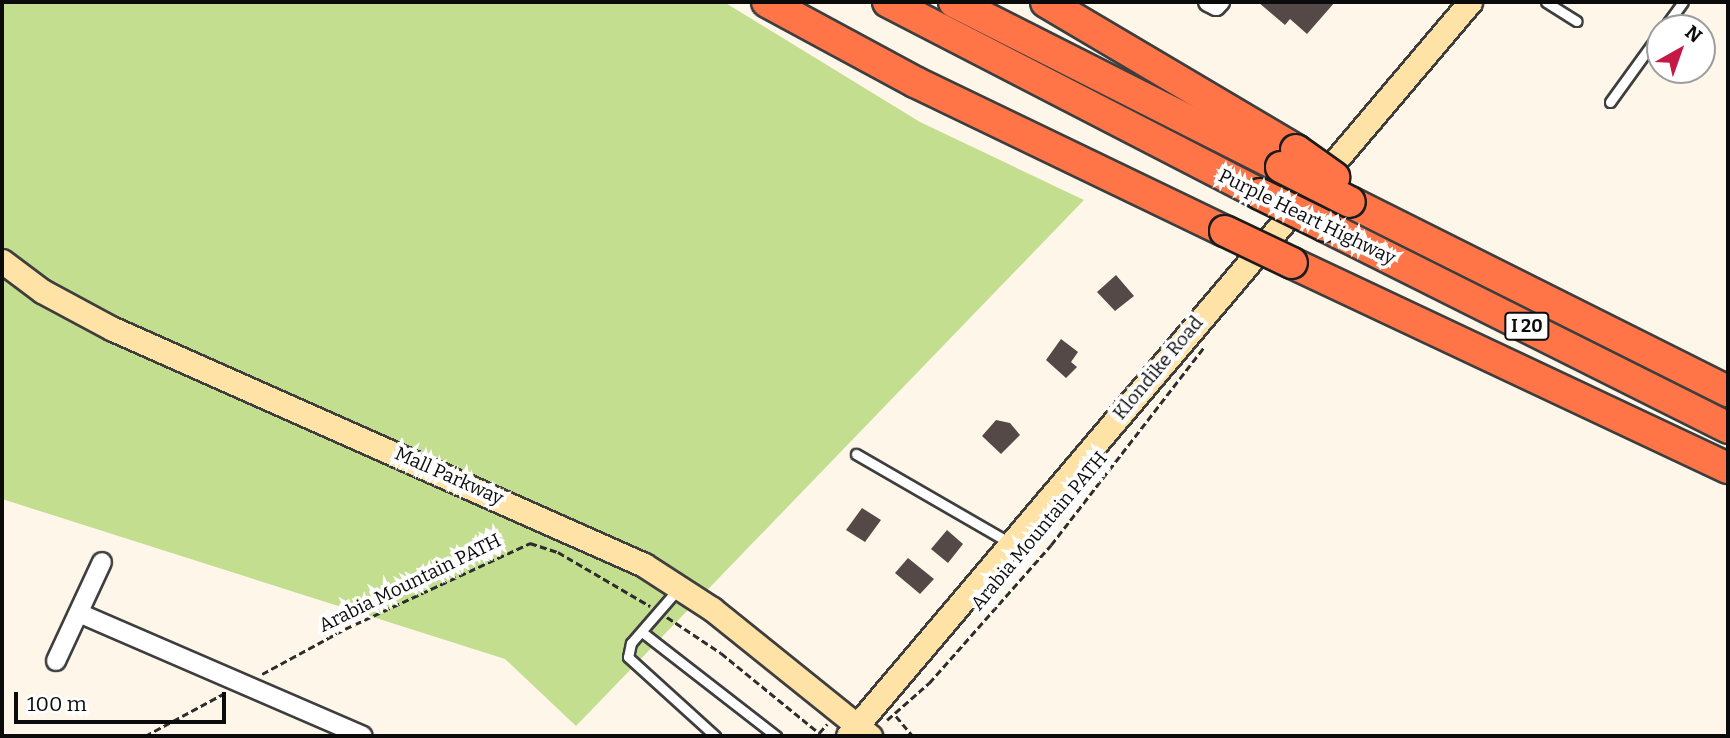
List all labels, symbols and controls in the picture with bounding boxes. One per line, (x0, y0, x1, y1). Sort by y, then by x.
north arrow (1646, 14, 1716, 84)
text: N (1681, 21, 1707, 48)
street label: Purple Heart Highway (1215, 164, 1399, 270)
street label: Klondike Road (1108, 312, 1208, 424)
road number: I 20 (1504, 312, 1550, 340)
street label: Mall Parkway (391, 442, 507, 510)
street label: Arabia Mountain PATH (966, 447, 1112, 615)
street label: Arabia Mountain PATH (315, 529, 505, 637)
scale bar (18, 678, 229, 722)
text: 100 m (27, 691, 87, 717)

